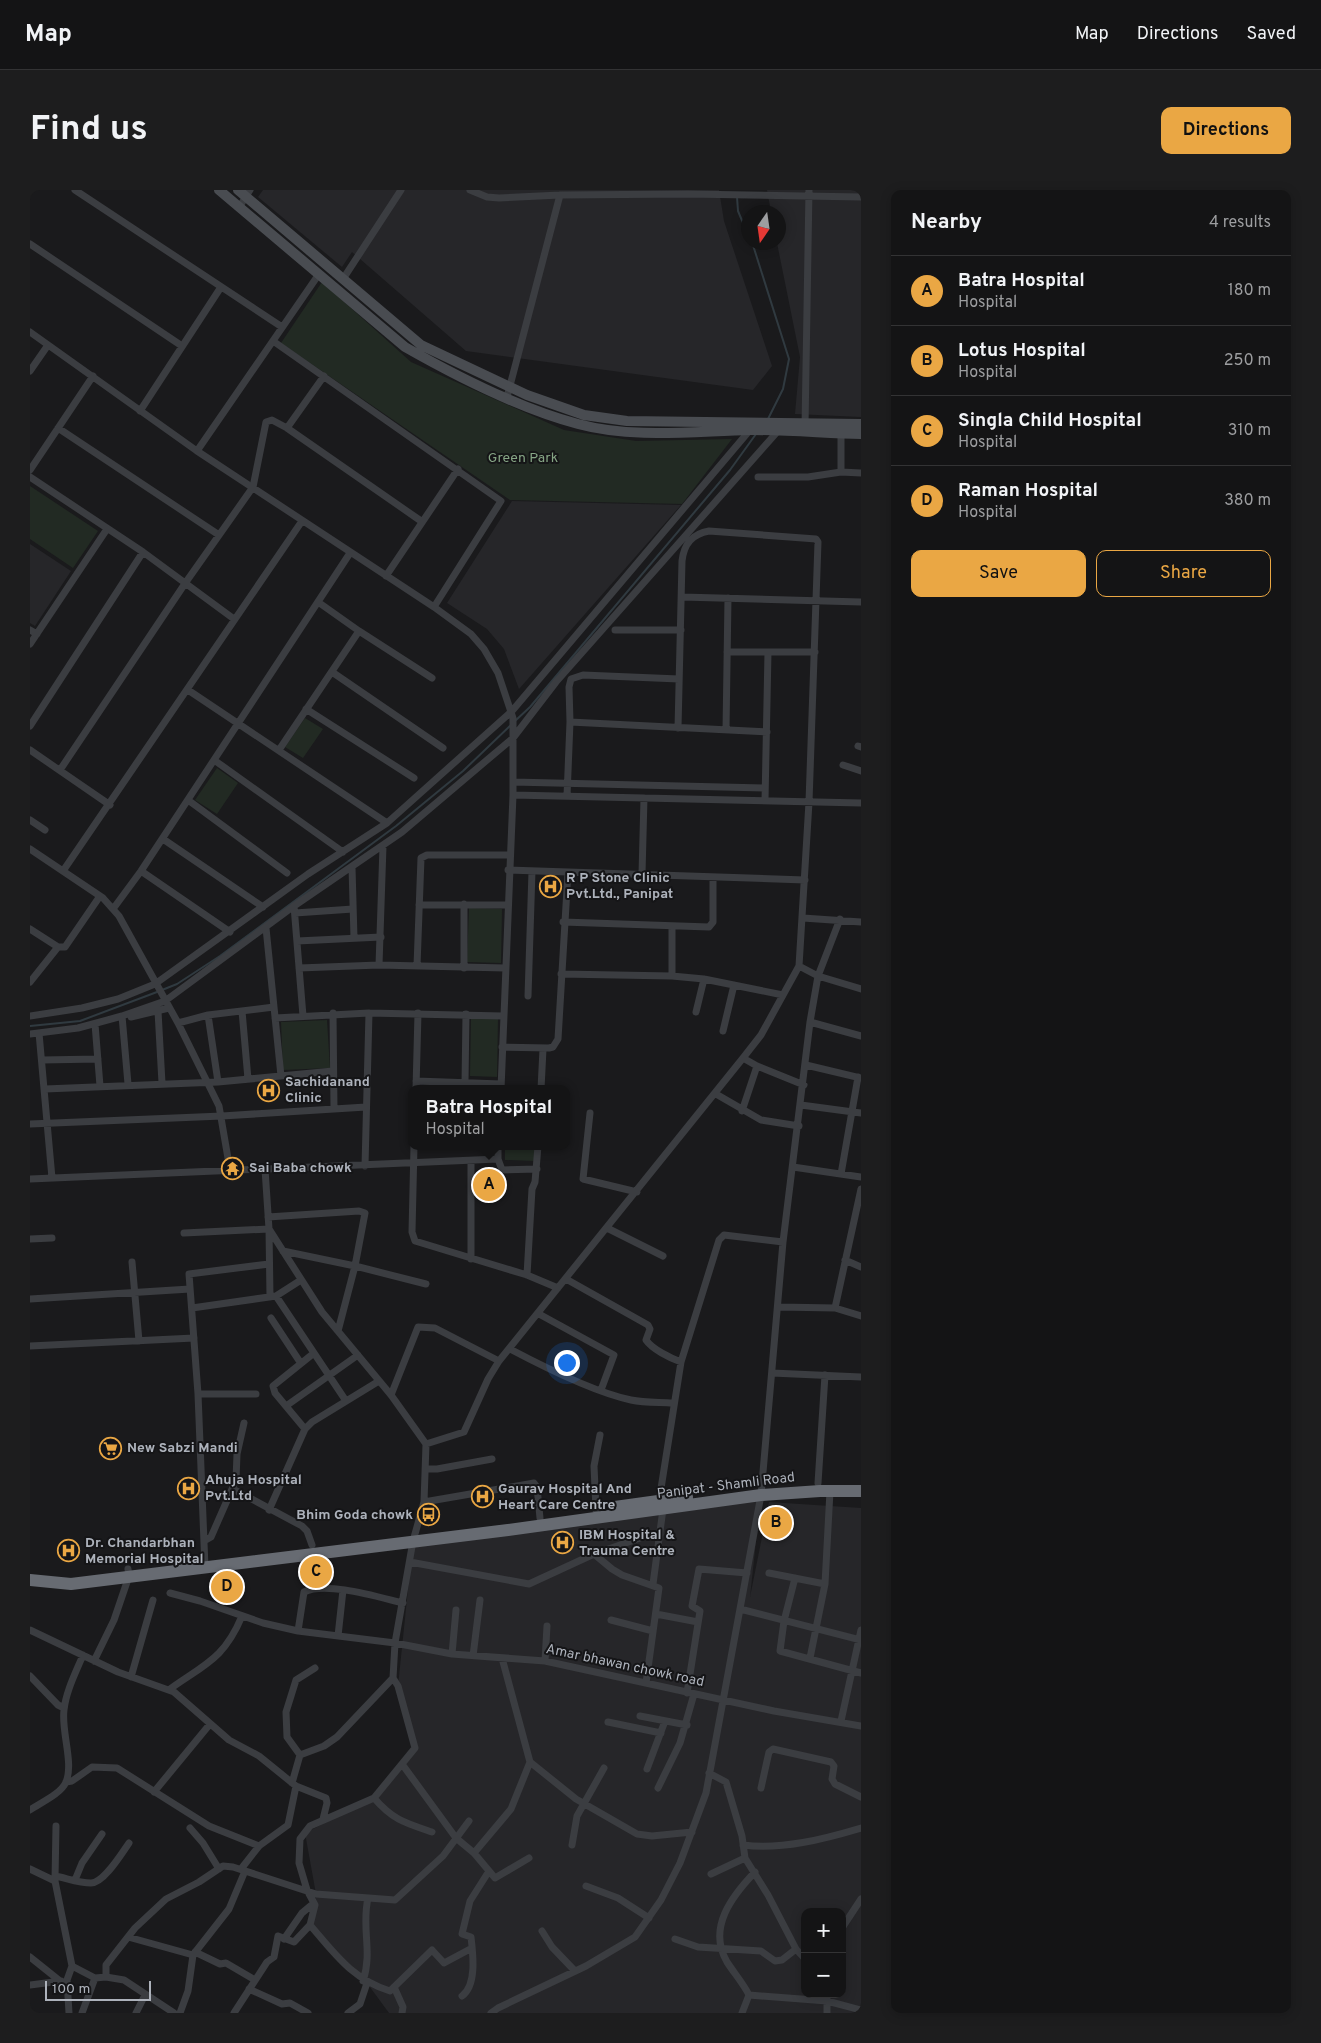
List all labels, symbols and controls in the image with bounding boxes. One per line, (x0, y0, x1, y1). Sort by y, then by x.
text: Map (25, 20, 72, 50)
text: Map (1075, 23, 1109, 46)
text: Directions (1137, 23, 1219, 46)
text: Saved (1247, 23, 1296, 46)
button: Directions (1161, 107, 1291, 154)
text: Find us (30, 108, 148, 152)
north arrow (741, 205, 786, 250)
text: Nearby (911, 209, 982, 236)
text: 4 results (1209, 213, 1271, 233)
text: Batra Hospital (958, 269, 1085, 293)
text: A (921, 281, 933, 301)
text: 180 m (1228, 281, 1271, 301)
text: Hospital (958, 293, 1017, 313)
text: Lotus Hospital (958, 339, 1086, 363)
text: B (921, 351, 933, 371)
text: 250 m (1224, 351, 1271, 371)
text: Hospital (958, 363, 1017, 383)
text: Singla Child Hospital (958, 409, 1142, 433)
text: C (922, 421, 932, 441)
text: 310 m (1228, 421, 1271, 441)
text: Hospital (958, 433, 1017, 453)
park label: Green Park (488, 450, 558, 467)
text: Raman Hospital (958, 479, 1098, 503)
text: D (921, 491, 933, 511)
text: 380 m (1224, 491, 1271, 511)
text: Hospital (958, 503, 1017, 523)
button: Save (911, 550, 1086, 597)
button: Share (1096, 550, 1271, 597)
place label: R P Stone Clinic Pvt.Ltd., Panipat (566, 870, 673, 903)
hospital icon: R P Stone Clinic Pvt.Ltd., Panipat (538, 874, 562, 898)
place label: Sachidanand Clinic (285, 1074, 370, 1107)
hospital icon: Sachidanand Clinic (257, 1078, 281, 1102)
popup (408, 1085, 570, 1150)
text: Batra Hospital (426, 1096, 552, 1120)
text: Hospital (426, 1120, 485, 1140)
temple icon: Sai Baba chowk (221, 1156, 245, 1180)
place label: Sai Baba chowk (249, 1160, 352, 1177)
pin: A (473, 1166, 505, 1204)
your location (554, 1350, 580, 1376)
supermarket icon: New Sabzi Mandi (99, 1436, 123, 1460)
place label: New Sabzi Mandi (127, 1440, 238, 1457)
street label: Panipat - Shamli Road (656, 1469, 796, 1503)
place label: Ahuja Hospital Pvt.Ltd (205, 1472, 302, 1505)
hospital icon: Ahuja Hospital Pvt.Ltd (177, 1476, 201, 1500)
place label: Gaurav Hospital And Heart Care Centre (498, 1481, 632, 1514)
hospital icon: Gaurav Hospital And Heart Care Centre (470, 1485, 494, 1509)
bus stop icon: Bhim Goda chowk (417, 1503, 441, 1527)
pin: B (760, 1504, 792, 1542)
place label: Bhim Goda chowk (296, 1507, 413, 1524)
place label: IBM Hospital & Trauma Centre (579, 1527, 675, 1560)
hospital icon: IBM Hospital & Trauma Centre (551, 1531, 575, 1555)
place label: Dr. Chandarbhan Memorial Hospital (85, 1535, 204, 1568)
hospital icon: Dr. Chandarbhan Memorial Hospital (57, 1539, 81, 1563)
pin: C (300, 1553, 332, 1591)
pin: D (211, 1568, 243, 1606)
street label: Amar bhawan chowk road (544, 1641, 706, 1691)
map controls (801, 1908, 846, 1998)
button: + (801, 1908, 846, 1953)
button: − (801, 1953, 846, 1998)
scale bar (45, 1978, 151, 2001)
text: 100 m (52, 1981, 90, 1998)

